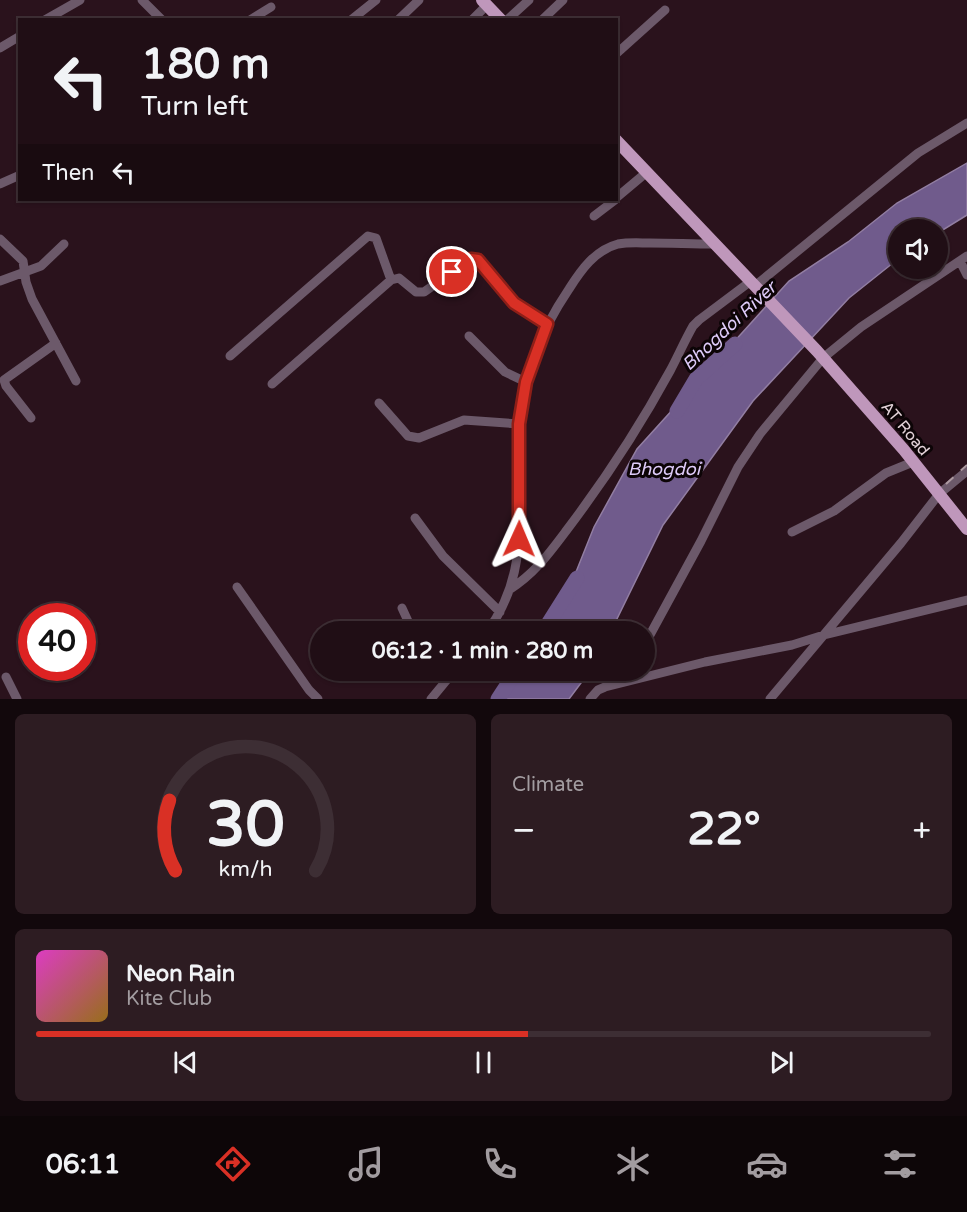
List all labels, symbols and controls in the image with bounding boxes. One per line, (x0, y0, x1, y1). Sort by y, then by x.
text: 180 m (141, 39, 270, 90)
icon: left (42, 42, 120, 120)
text: Turn left (141, 90, 248, 123)
icon: left (107, 156, 140, 189)
text: Then (42, 160, 95, 186)
map controls (888, 219, 948, 279)
button: sound (888, 219, 948, 279)
pin (426, 246, 477, 297)
icon: arrive (435, 255, 468, 288)
water label: Bhogdoi River (677, 275, 782, 375)
street label: AT Road (877, 397, 934, 460)
water label: Bhogdoi (628, 458, 703, 480)
position arrow (487, 507, 551, 571)
speed limit sign: 40 (18, 603, 96, 681)
text: 06:12 · 1 min · 280 m (372, 638, 593, 664)
text: Climate (512, 773, 584, 797)
text: 30 (206, 788, 285, 863)
text: 22° (687, 803, 761, 857)
text: − (512, 811, 536, 850)
text: + (912, 811, 931, 850)
text: km/h (219, 856, 272, 882)
text: Neon Rain (126, 961, 235, 987)
text: Kite Club (126, 987, 212, 1011)
icon: previous (169, 1046, 202, 1079)
icon: pause (467, 1046, 500, 1079)
icon: next (765, 1046, 798, 1079)
icon: directions (212, 1143, 254, 1185)
icon: music (345, 1143, 387, 1185)
icon: phone (479, 1143, 521, 1185)
icon: climate (612, 1143, 654, 1185)
icon: car (746, 1143, 788, 1185)
icon: filters (879, 1143, 921, 1185)
text: 06:11 (46, 1148, 121, 1181)

